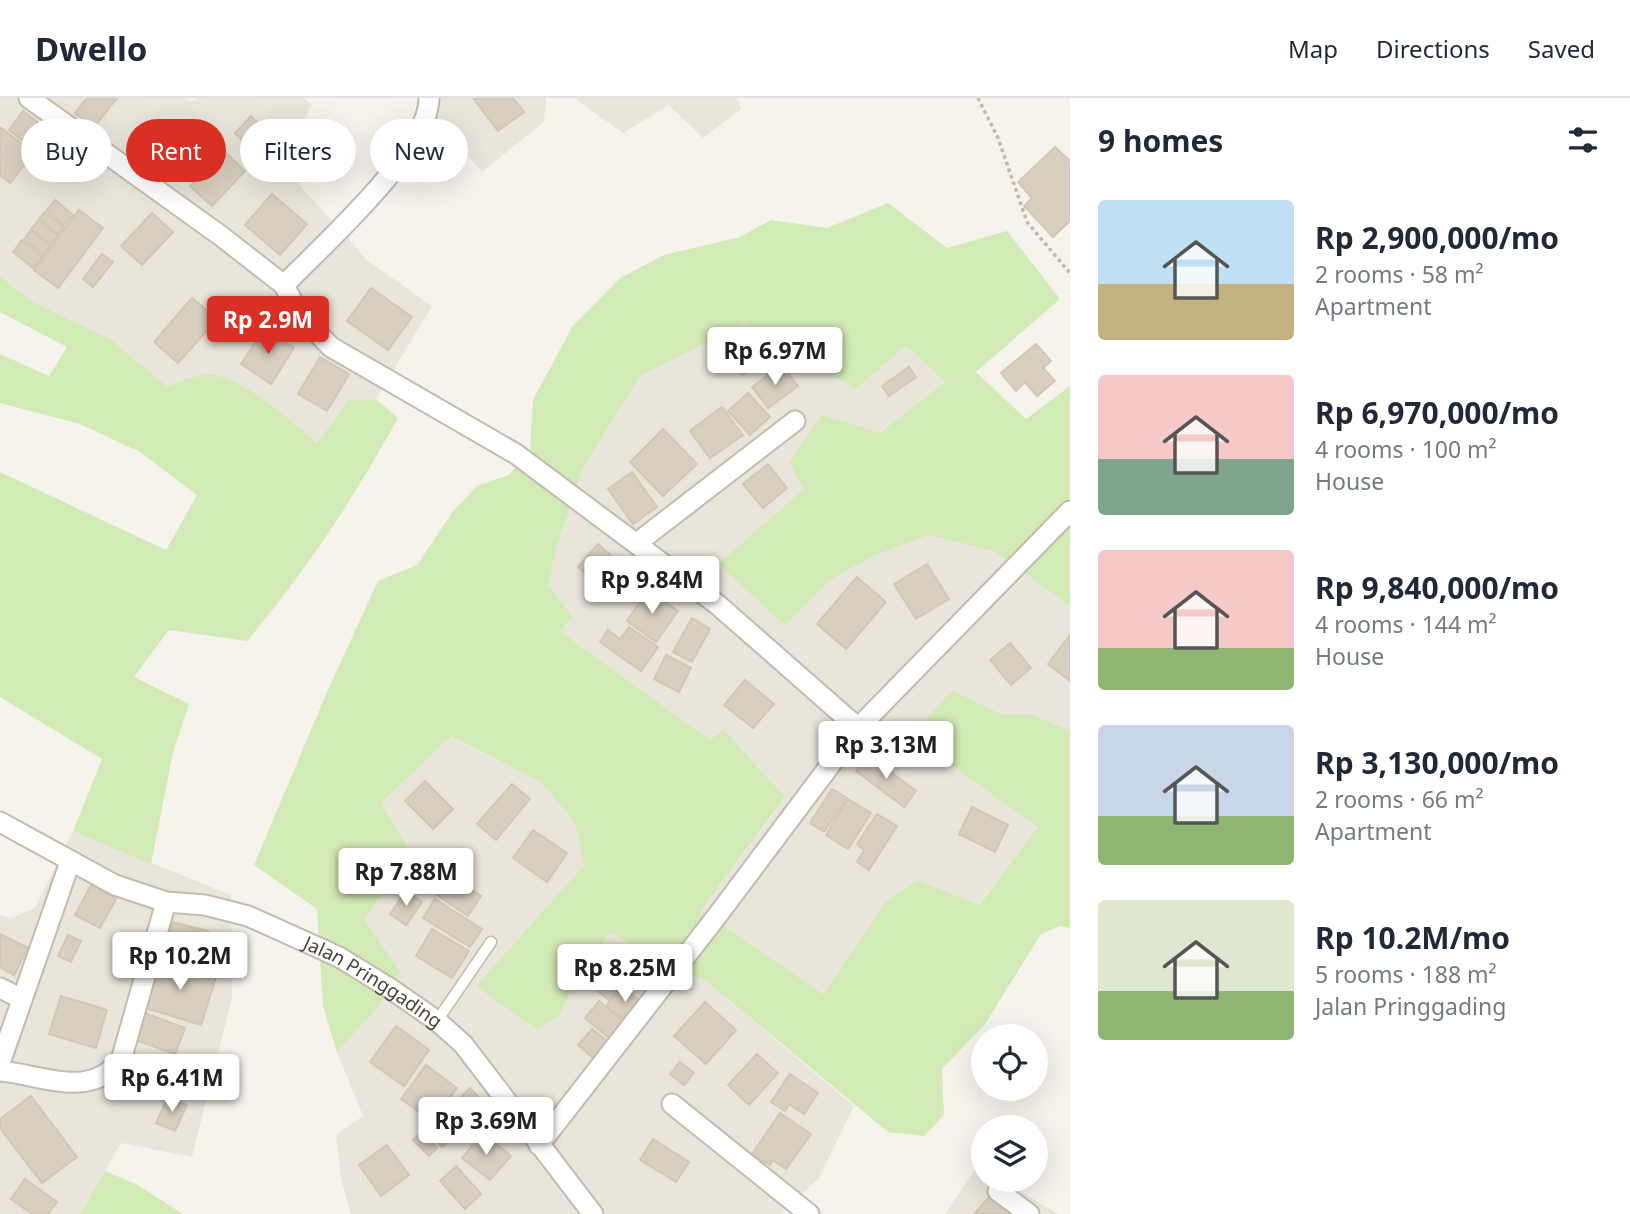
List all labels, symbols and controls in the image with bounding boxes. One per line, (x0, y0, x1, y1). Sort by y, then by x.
text: Dwello (35, 26, 147, 71)
text: Map (1288, 32, 1338, 65)
text: Directions (1376, 32, 1490, 65)
text: Saved (1528, 32, 1595, 65)
chip: Buy (21, 119, 112, 182)
chip: Rent (126, 119, 226, 182)
chip: Filters (240, 119, 356, 182)
chip: New (370, 119, 468, 182)
text: 9 homes (1098, 120, 1223, 161)
icon: filters (1564, 121, 1602, 159)
text: Rp 2,900,000/mo (1315, 217, 1559, 258)
icon: home (1154, 228, 1238, 312)
text: 2 rooms · 58 m² (1315, 258, 1484, 290)
text: Apartment (1315, 290, 1432, 322)
pin: Rp 2.9M (203, 296, 333, 356)
text: Rp 2.9M (223, 303, 313, 335)
pin: Rp 6.97M (703, 328, 847, 387)
text: Rp 6.97M (723, 334, 827, 366)
text: Rp 6,970,000/mo (1315, 392, 1559, 433)
icon: home (1154, 403, 1238, 487)
text: 4 rooms · 100 m² (1315, 433, 1497, 465)
text: House (1315, 465, 1384, 497)
pin: Rp 9.84M (580, 556, 724, 616)
text: Rp 9.84M (600, 563, 704, 595)
text: Rp 9,840,000/mo (1315, 567, 1559, 608)
icon: home (1154, 578, 1238, 662)
text: 4 rooms · 144 m² (1315, 608, 1497, 640)
text: House (1315, 640, 1384, 672)
pin: Rp 3.13M (814, 722, 958, 781)
text: Rp 3.13M (834, 728, 938, 760)
text: Rp 3,130,000/mo (1315, 742, 1559, 783)
icon: home (1154, 753, 1238, 837)
text: 2 rooms · 66 m² (1315, 783, 1484, 815)
text: Apartment (1315, 815, 1432, 847)
pin: Rp 7.88M (334, 848, 478, 908)
text: Rp 7.88M (354, 855, 458, 887)
text: Rp 10.2M/mo (1315, 917, 1510, 958)
icon: home (1154, 928, 1238, 1012)
street label: Jalan Pringgading (298, 929, 448, 1034)
pin: Rp 10.2M (108, 932, 252, 992)
text: Rp 10.2M (128, 939, 232, 971)
pin: Rp 8.25M (553, 944, 697, 1004)
text: Rp 8.25M (573, 951, 677, 983)
text: 5 rooms · 188 m² (1315, 958, 1497, 990)
text: Jalan Pringgading (1315, 990, 1506, 1022)
map controls (971, 1024, 1048, 1192)
button: locate (971, 1024, 1048, 1101)
pin: Rp 6.41M (100, 1054, 244, 1114)
text: Rp 6.41M (120, 1061, 224, 1093)
pin: Rp 3.69M (414, 1098, 558, 1157)
text: Rp 3.69M (434, 1104, 538, 1136)
button: layers (971, 1115, 1048, 1192)

